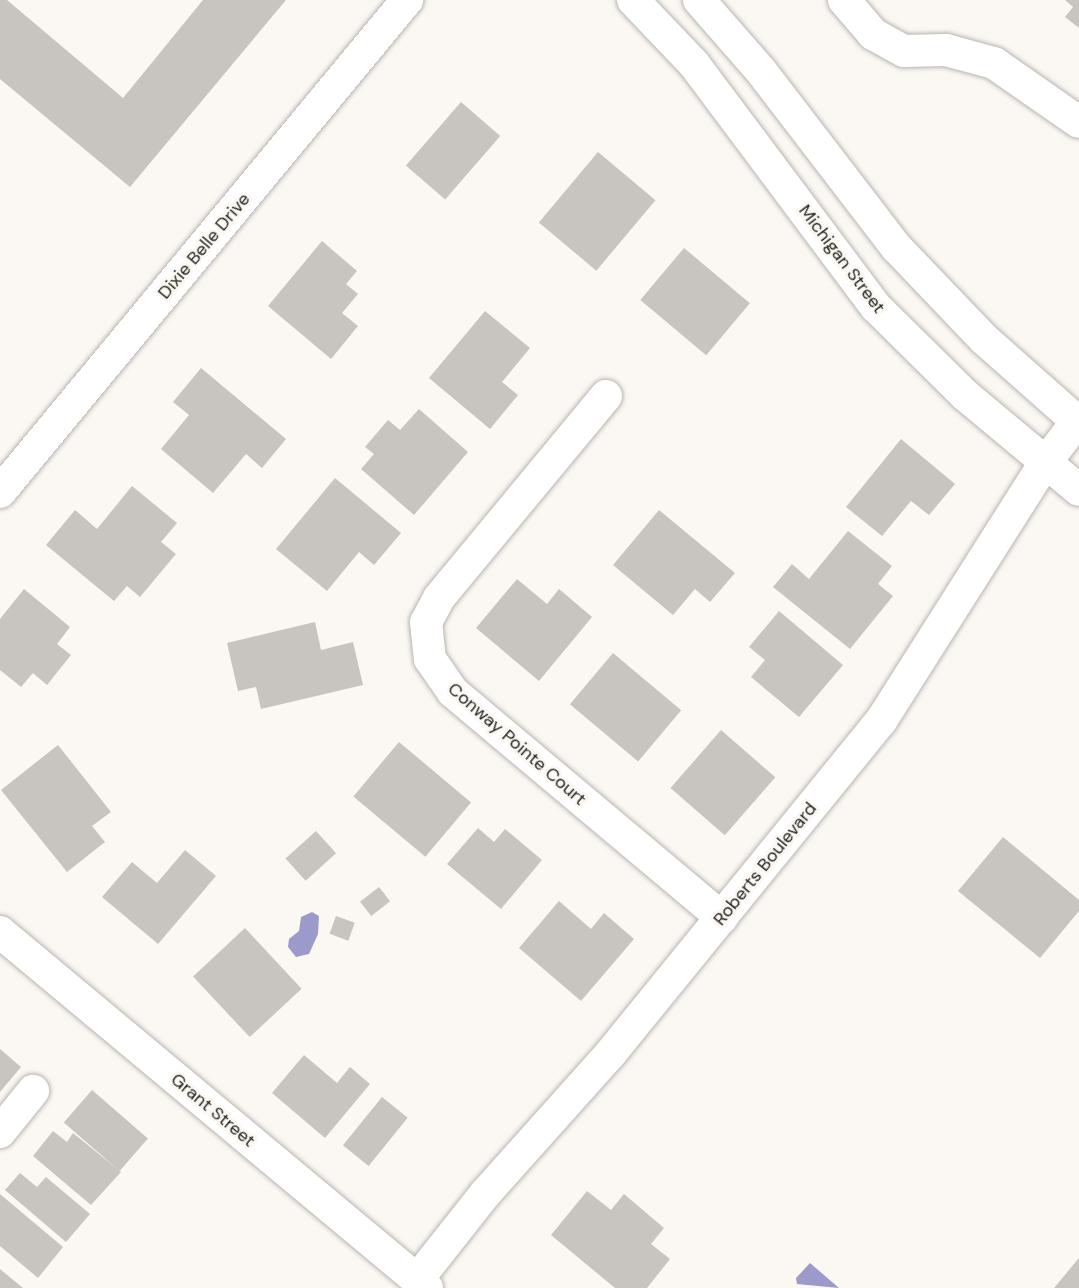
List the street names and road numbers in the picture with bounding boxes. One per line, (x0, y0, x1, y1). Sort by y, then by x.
street label: Dixie Belle Drive (153, 189, 255, 303)
street label: Michigan Street (794, 200, 890, 318)
street label: Conway Pointe Court (443, 678, 591, 810)
street label: Roberts Boulevard (709, 798, 821, 930)
street label: Grant Street (166, 1069, 260, 1151)

